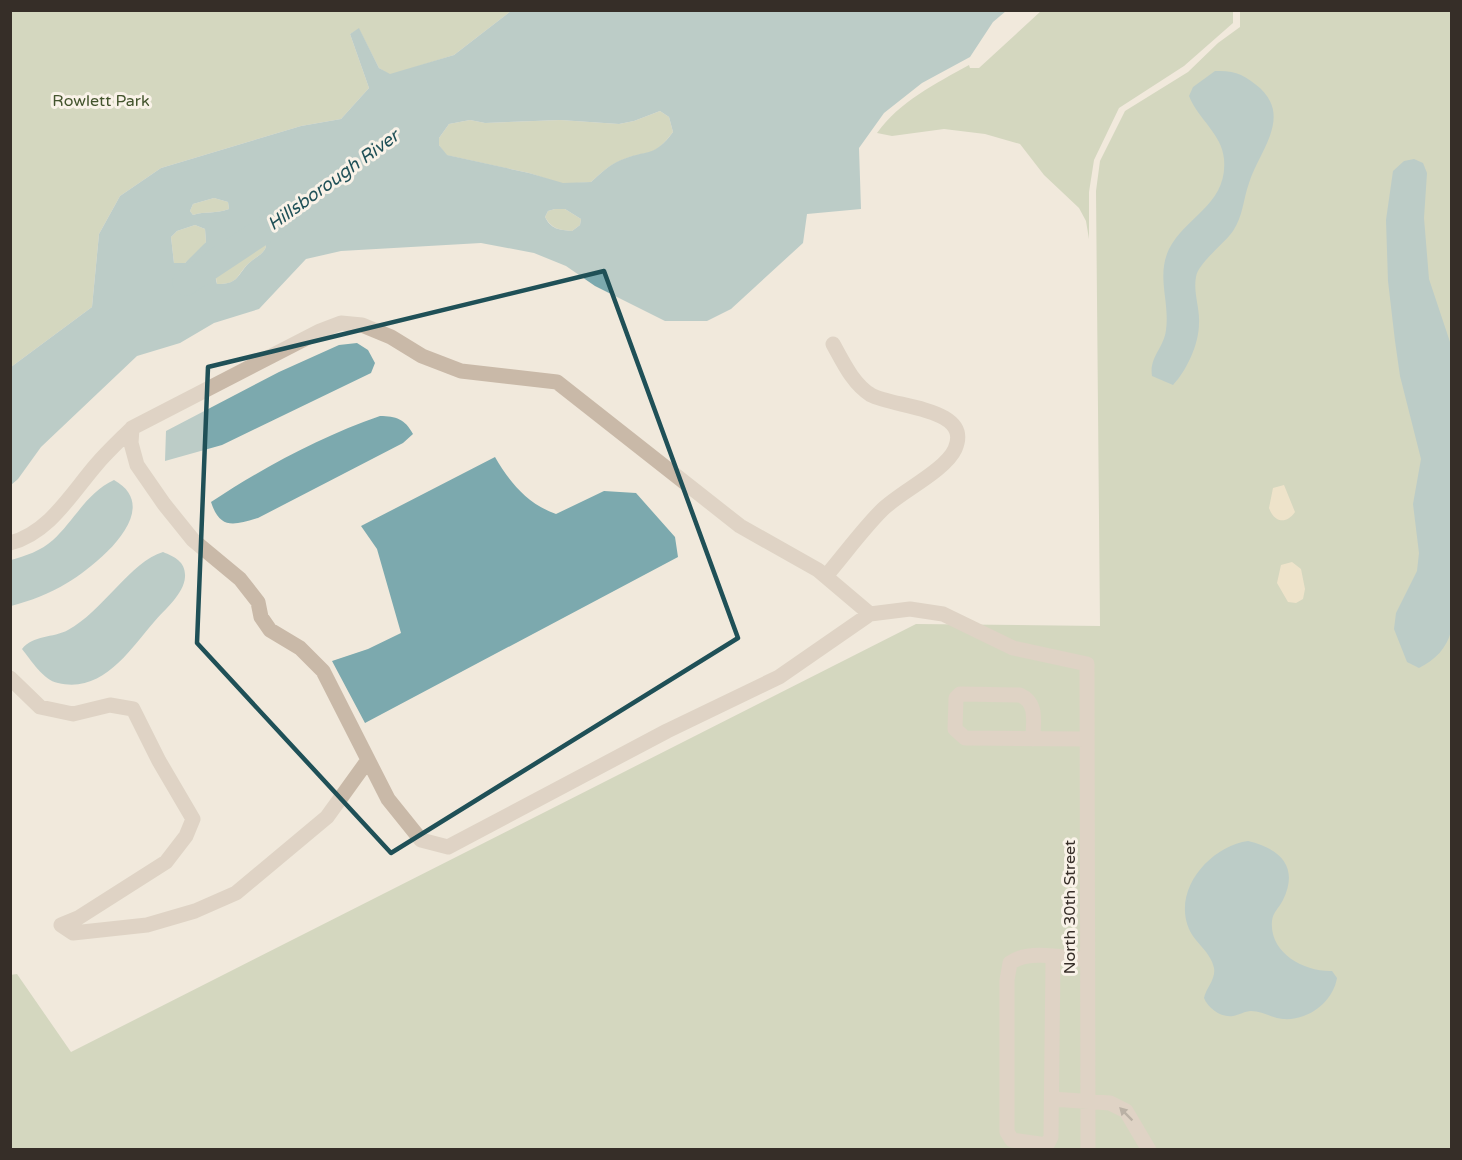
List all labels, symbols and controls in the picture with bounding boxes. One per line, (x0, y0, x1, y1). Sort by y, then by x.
park label: Rowlett Park (52, 91, 150, 111)
water label: Hillsborough River (263, 124, 405, 235)
street label: North 30th Street (1060, 840, 1080, 974)
one-way arrow (1119, 1108, 1133, 1122)

